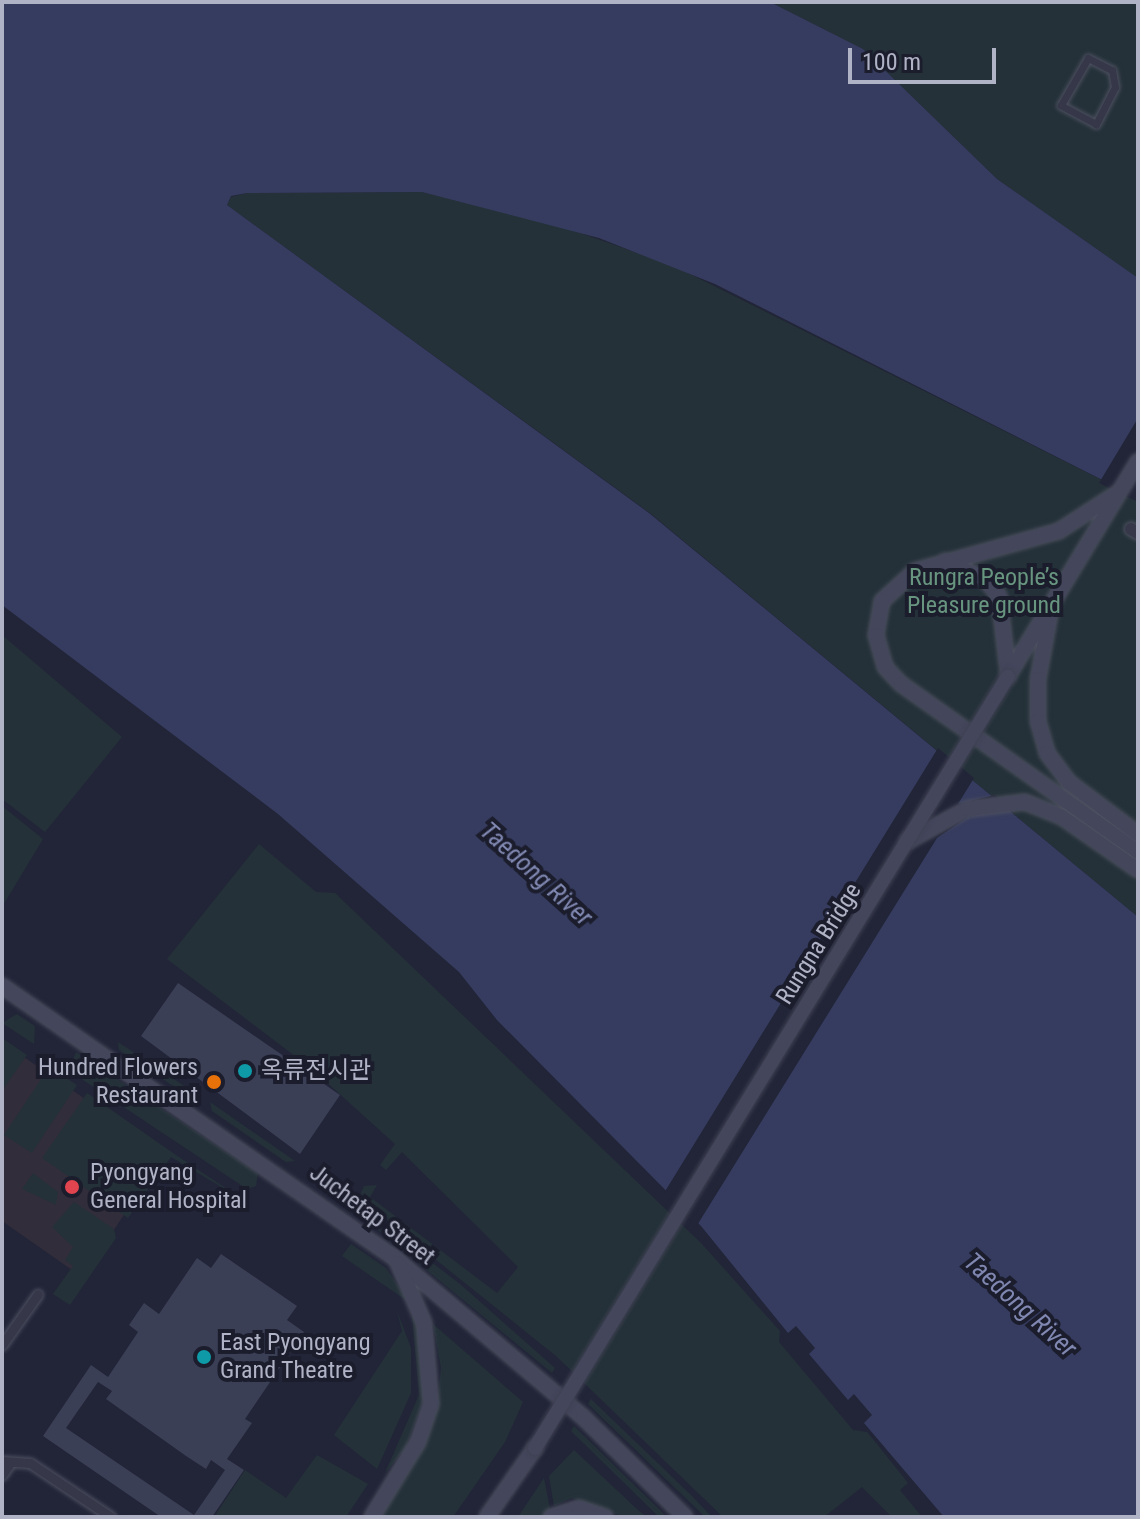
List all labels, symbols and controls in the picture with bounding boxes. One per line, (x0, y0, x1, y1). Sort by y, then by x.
scale bar (852, 32, 1000, 82)
text: 100 m (862, 48, 921, 76)
park label: Rungra People’s Pleasure ground (907, 564, 1061, 620)
water label: Taedong River (473, 815, 599, 933)
street label: Rungna Bridge (770, 878, 868, 1010)
place label: Hundred Flowers Restaurant (38, 1054, 198, 1110)
place label: 옥류전시관 (261, 1057, 371, 1085)
marker: 옥류전시관 (236, 1062, 254, 1080)
marker: Hundred Flowers Restaurant (205, 1073, 223, 1091)
place label: Pyongyang General Hospital (90, 1159, 247, 1215)
street label: Juchetap Street (304, 1159, 440, 1271)
marker: Pyongyang General Hospital (61, 1176, 83, 1198)
water label: Taedong River (957, 1246, 1083, 1364)
place label: East Pyongyang Grand Theatre (220, 1329, 371, 1385)
marker: East Pyongyang Grand Theatre (195, 1348, 213, 1366)

